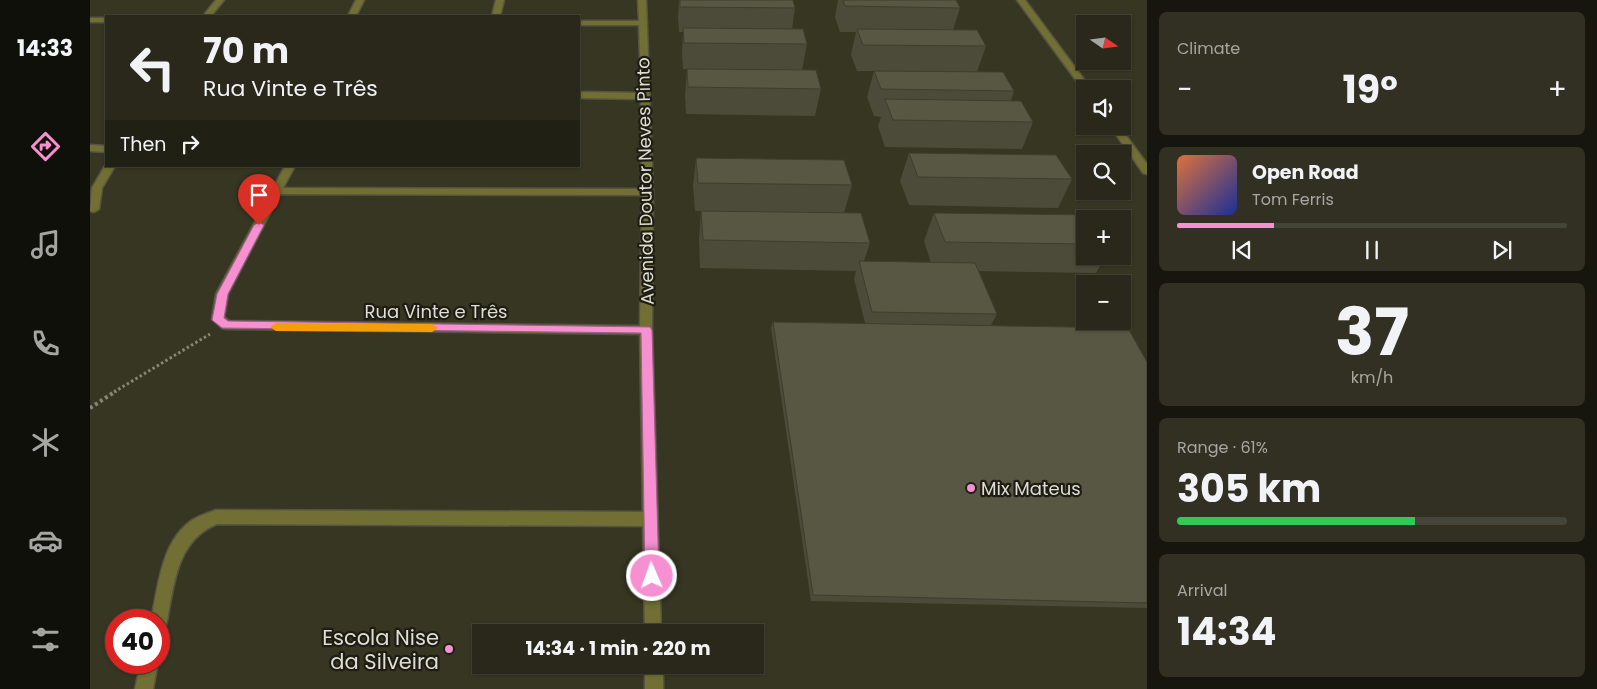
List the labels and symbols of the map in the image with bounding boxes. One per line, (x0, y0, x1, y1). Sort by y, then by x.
north arrow (1076, 15, 1131, 70)
street label: Avenida Doutor Neves Pinto (630, 57, 660, 305)
pin (238, 174, 280, 225)
street label: Rua Vinte e Três (364, 299, 508, 324)
place label: Mix Mateus (981, 476, 1081, 501)
marker: Mix Mateus (965, 482, 977, 494)
position arrow (625, 549, 677, 601)
speed limit sign: 40 (105, 609, 170, 674)
place label: Escola Nise da Silveira (322, 623, 439, 676)
marker: Escola Nise da Silveira (443, 643, 455, 655)

